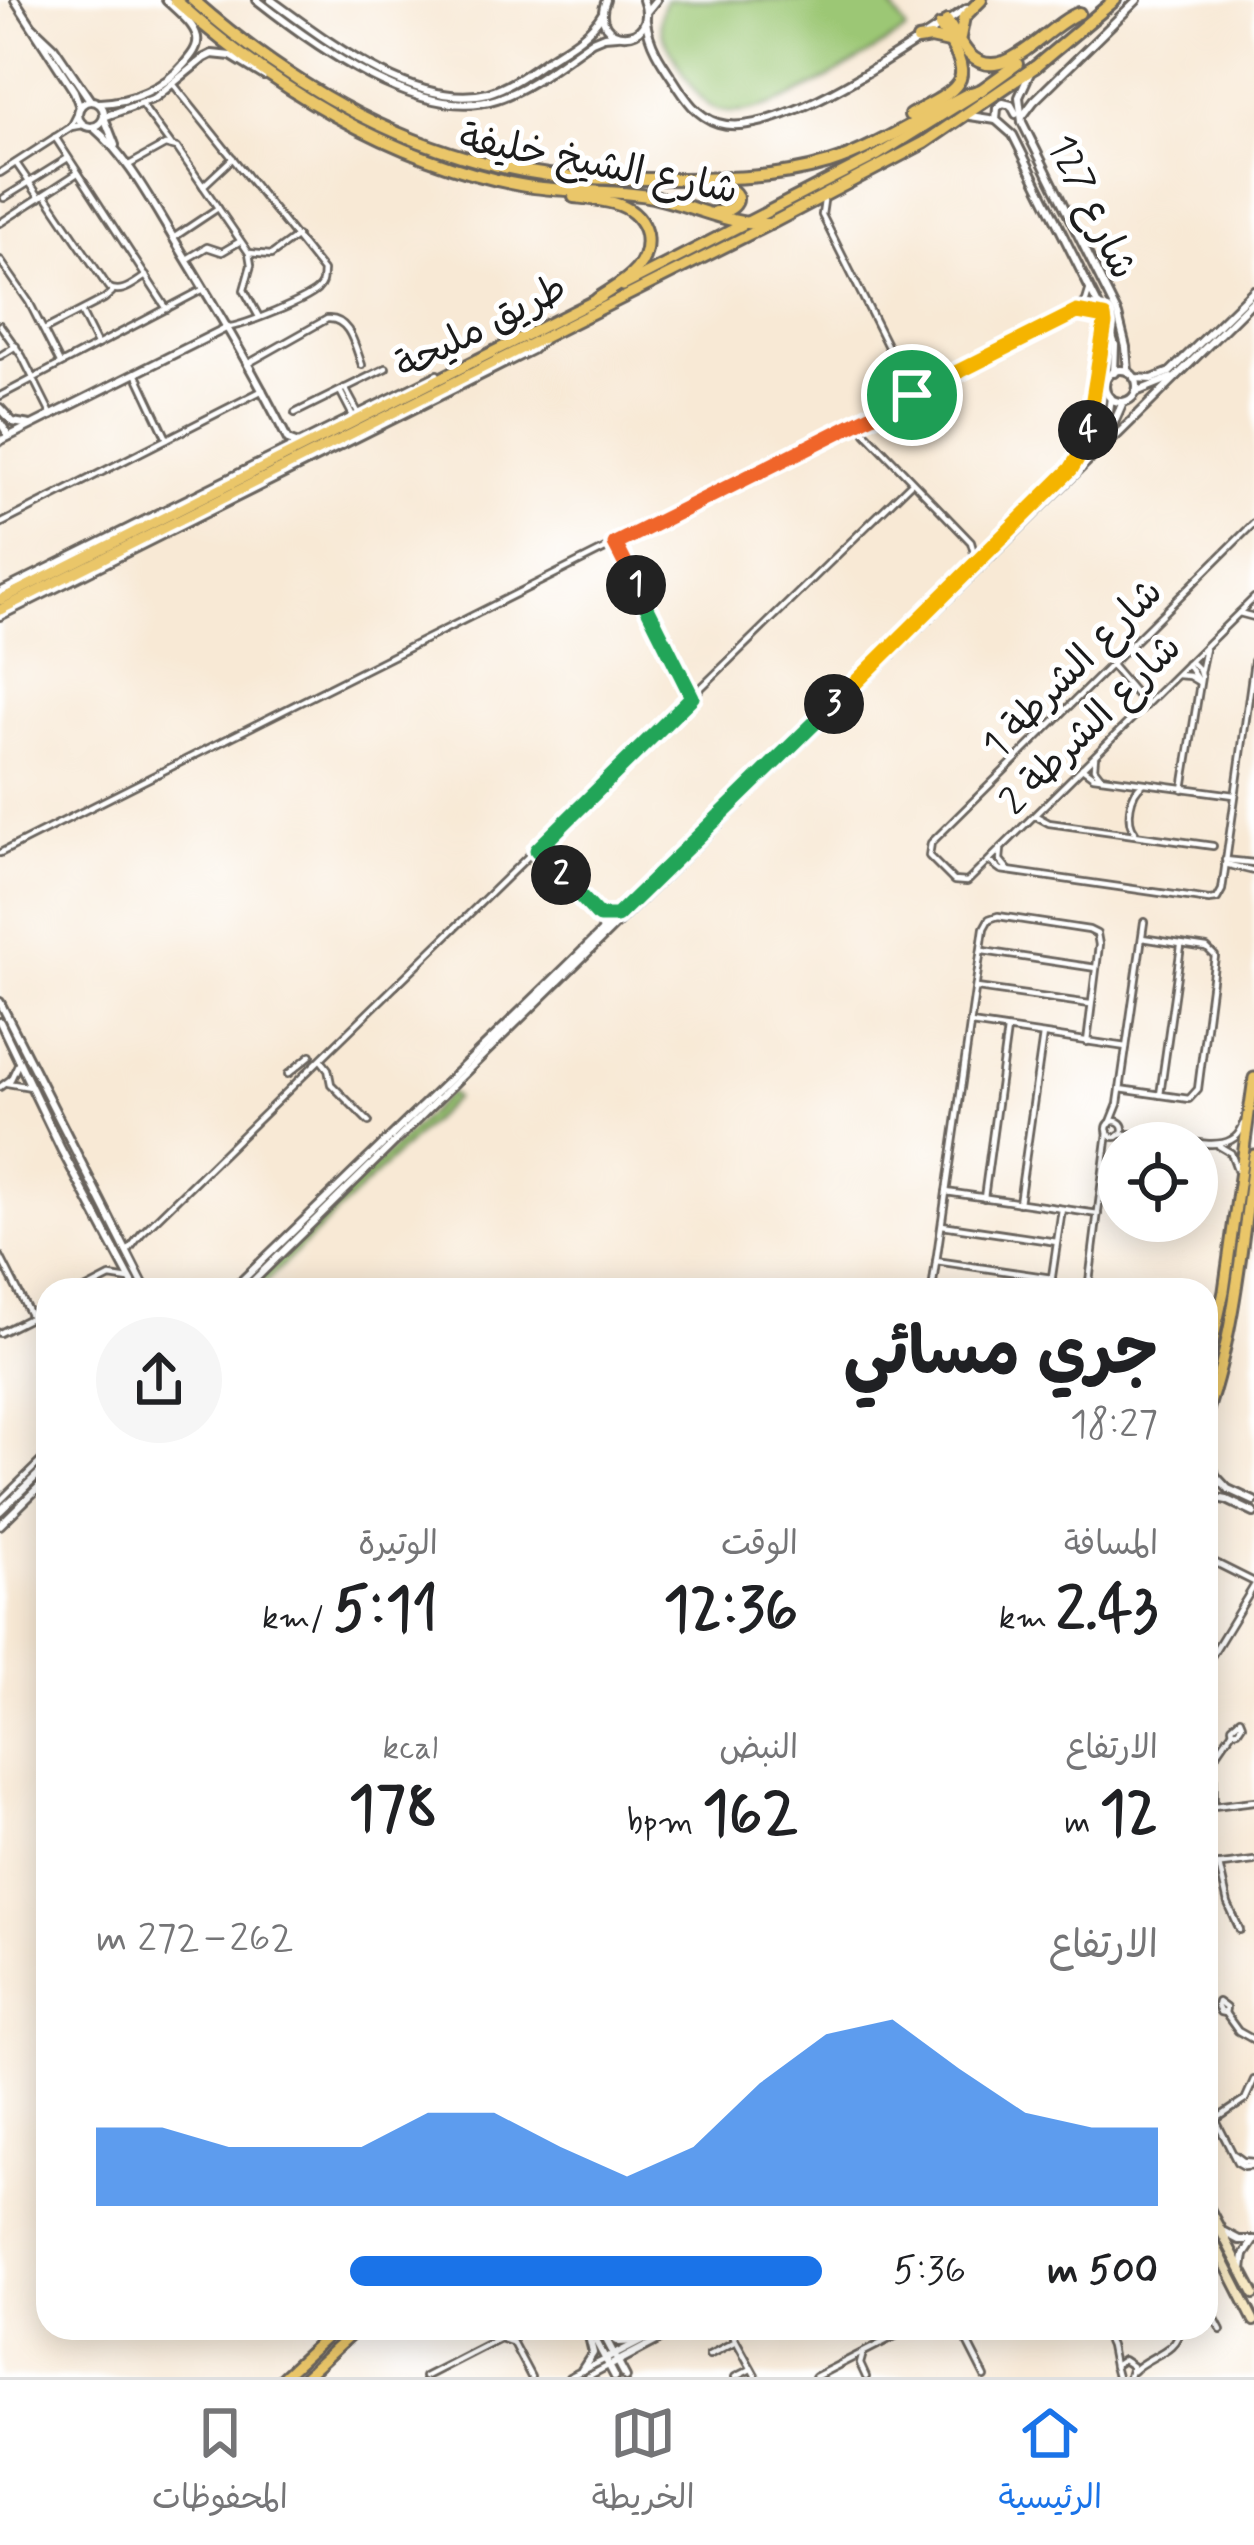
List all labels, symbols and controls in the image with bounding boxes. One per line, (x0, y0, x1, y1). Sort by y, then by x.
street label: شارع الشيخ خليفة (455, 113, 742, 217)
street label: شارع 127 (1034, 127, 1148, 288)
street label: طريق مليحة (387, 263, 576, 393)
pin (861, 344, 963, 446)
icon: arrive (879, 362, 945, 428)
pin: 4 (1058, 400, 1118, 460)
text: 4 (1078, 408, 1098, 452)
pin: 1 (606, 555, 666, 615)
text: 1 (629, 563, 643, 607)
street label: شارع الشرطة 1 (972, 568, 1175, 771)
street label: شارع الشرطة 2 (990, 624, 1193, 827)
pin: 3 (804, 674, 864, 734)
text: 3 (827, 682, 841, 726)
pin: 2 (531, 845, 591, 905)
text: 2 (553, 853, 569, 897)
map controls (1098, 1122, 1218, 1242)
button: locate (1098, 1122, 1218, 1242)
text: جري مسائي (844, 1312, 1158, 1398)
button: share (96, 1317, 222, 1443)
text: 18:27 (1070, 1400, 1158, 1451)
text: الوتيرة (358, 1523, 438, 1567)
text: الوقت (721, 1523, 798, 1567)
text: المسافة (1064, 1523, 1158, 1567)
text: 5:11 (333, 1572, 438, 1651)
text: 12:36 (663, 1572, 798, 1651)
text: 2.43 (1056, 1572, 1158, 1651)
text: /km (262, 1597, 333, 1641)
text: km (999, 1597, 1056, 1641)
text: kcal (383, 1727, 438, 1771)
text: النبض (719, 1727, 798, 1771)
text: الارتفاع (1065, 1727, 1158, 1771)
text: 178 (349, 1771, 438, 1850)
text: 162 (702, 1776, 798, 1855)
text: 12 (1100, 1776, 1158, 1855)
text: bpm (627, 1801, 702, 1845)
text: m (1064, 1801, 1100, 1845)
text: 262–272 m (96, 1914, 294, 1965)
text: الارتفاع (1049, 1921, 1158, 1972)
text: 5:36 (893, 2246, 966, 2297)
text: 500 m (1047, 2246, 1158, 2297)
tab: المحفوظات (152, 2400, 288, 2526)
tab: الخريطة (592, 2400, 695, 2526)
tab: الرئيسية (998, 2400, 1102, 2526)

